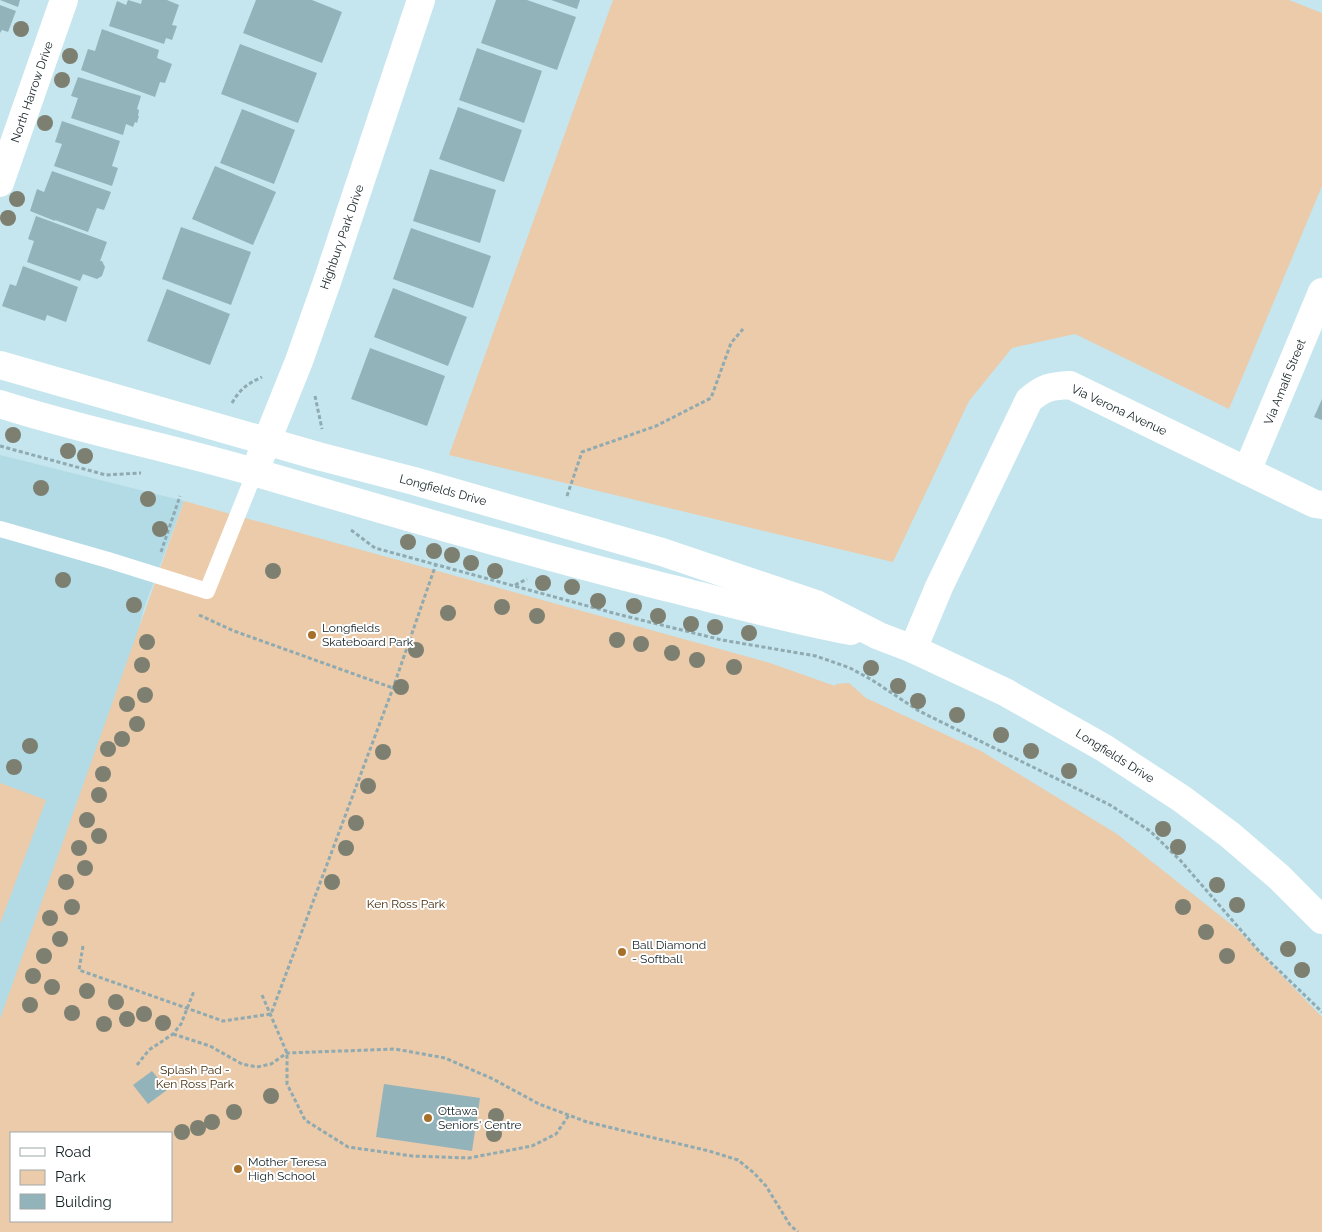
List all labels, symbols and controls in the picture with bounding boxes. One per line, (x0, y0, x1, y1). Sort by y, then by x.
street label: North Harrow Drive (8, 40, 56, 144)
street label: Highbury Park Drive (317, 183, 367, 291)
street label: Via Amalfi Street (1261, 337, 1309, 427)
street label: Via Verona Avenue (1069, 382, 1169, 438)
street label: Longfields Drive (398, 472, 488, 508)
place label: Longfields Skateboard Park (322, 621, 414, 649)
marker: Longfields Skateboard Park (306, 629, 318, 641)
street label: Longfields Drive (1073, 726, 1157, 786)
park label: Ken Ross Park (367, 897, 446, 911)
place label: Ball Diamond - Softball (632, 938, 706, 966)
marker: Ball Diamond - Softball (616, 946, 628, 958)
park label: Splash Pad - Ken Ross Park (156, 1063, 235, 1091)
place label: Ottawa Seniors' Centre (438, 1104, 522, 1132)
marker: Ottawa Seniors' Centre (422, 1112, 434, 1124)
legend (10, 1132, 172, 1222)
text: Road (55, 1143, 91, 1161)
place label: Mother Teresa High School (248, 1155, 327, 1183)
marker: Mother Teresa High School (232, 1163, 244, 1175)
text: Park (55, 1168, 86, 1186)
text: Building (55, 1193, 112, 1211)

